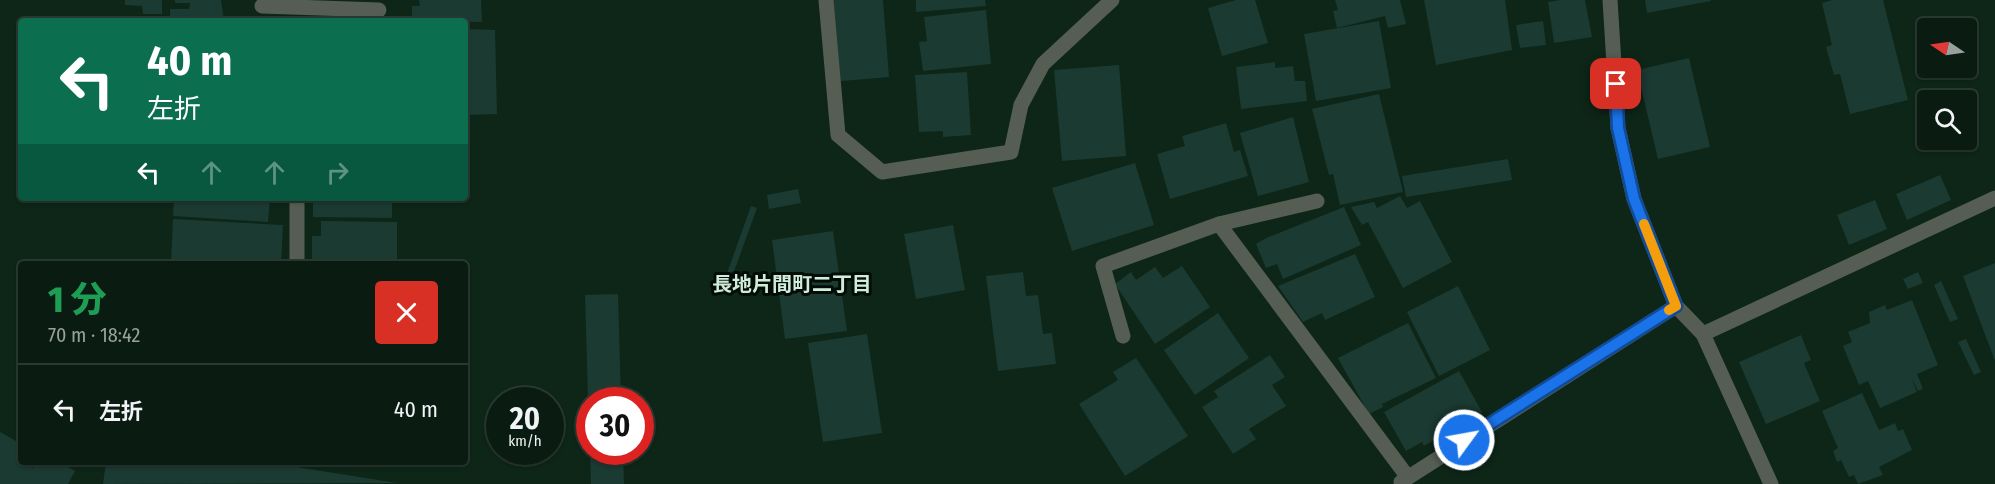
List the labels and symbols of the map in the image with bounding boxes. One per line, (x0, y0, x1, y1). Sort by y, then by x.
north arrow (1917, 18, 1977, 78)
pin (1590, 58, 1641, 109)
district label: 長地片間町二丁目 (712, 272, 872, 296)
speed limit sign: 30 (576, 387, 654, 465)
position arrow (1432, 408, 1496, 472)

